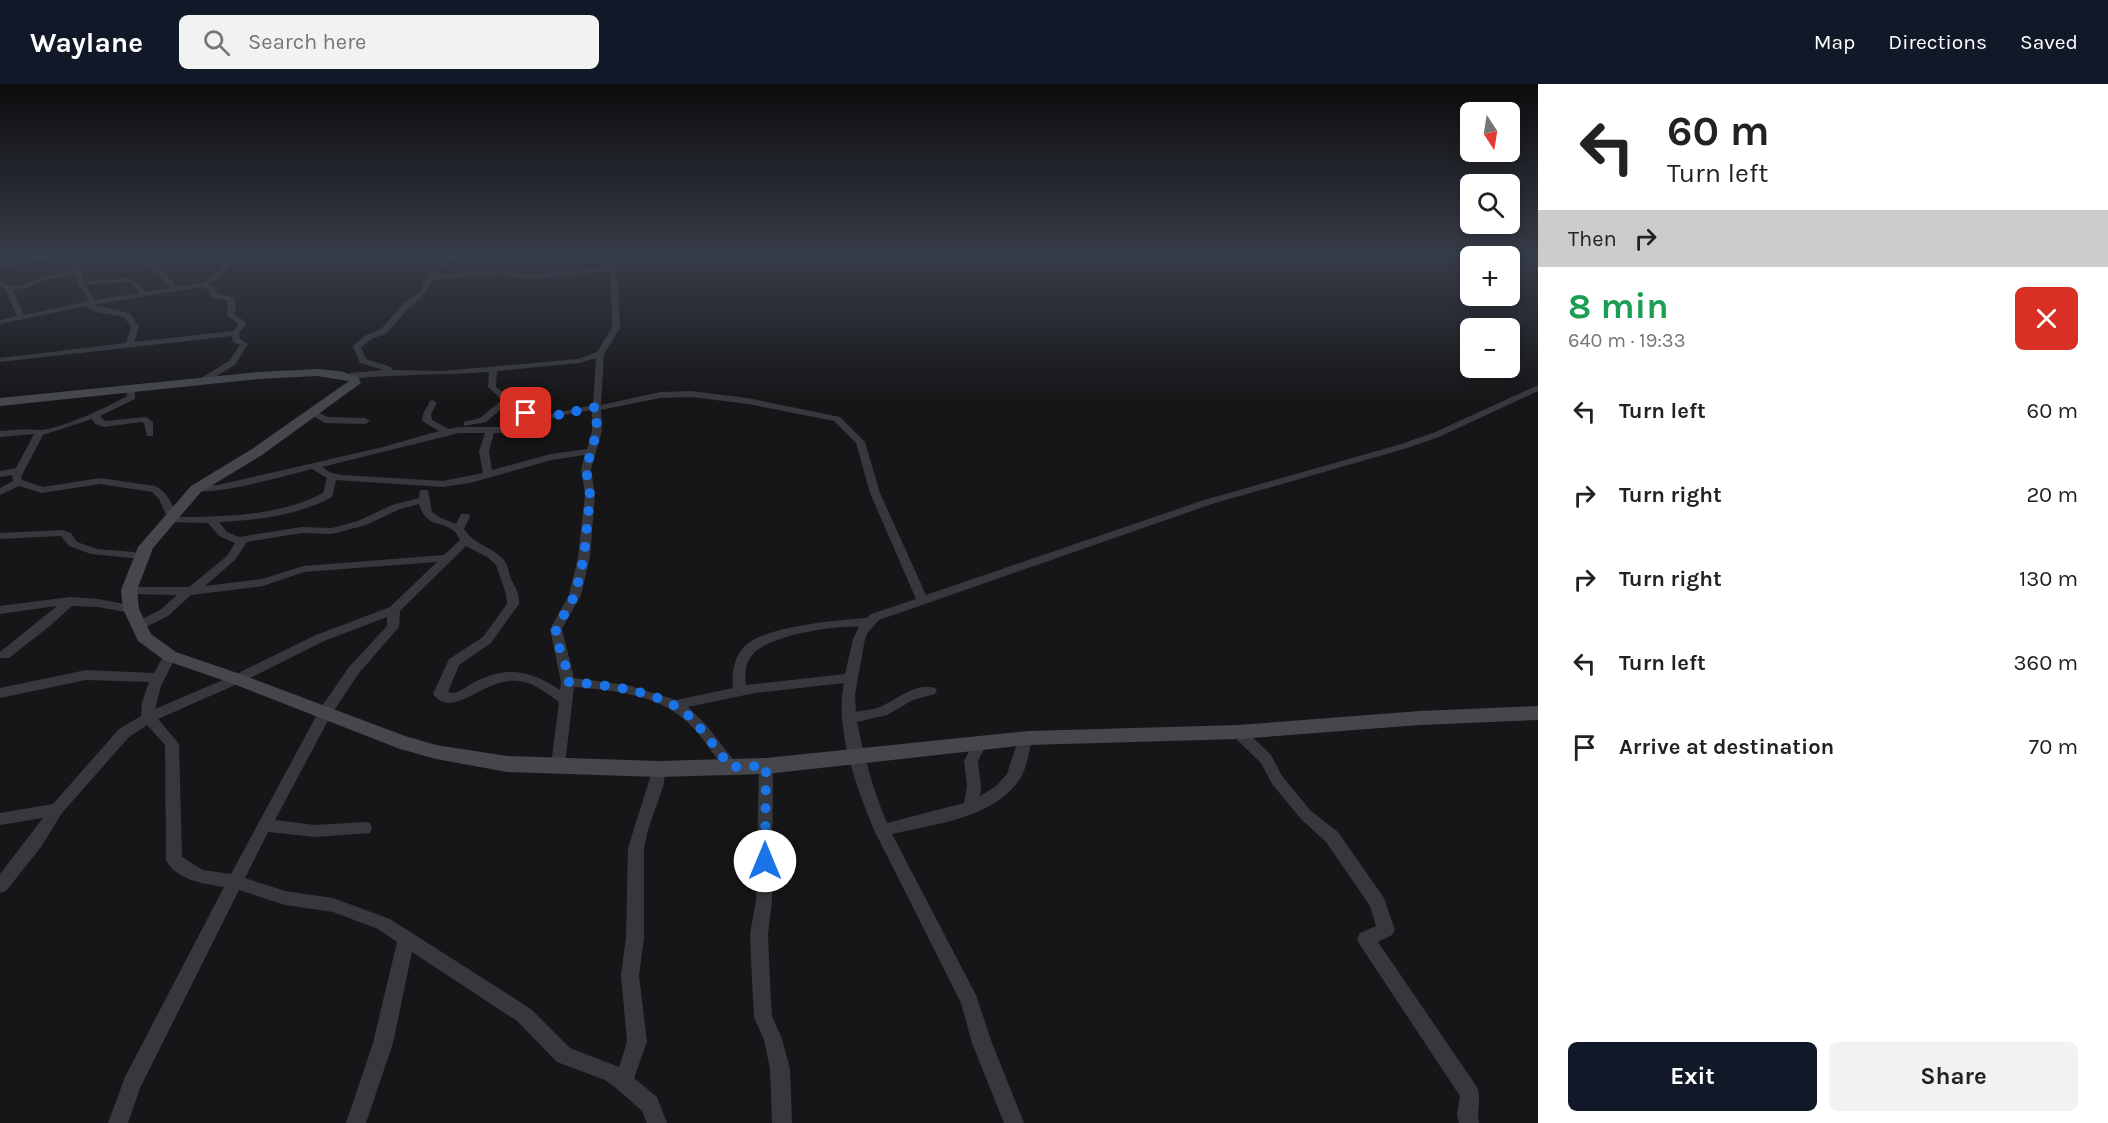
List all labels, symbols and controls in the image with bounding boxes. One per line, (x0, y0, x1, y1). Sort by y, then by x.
search box (179, 15, 599, 69)
text: Waylane (30, 26, 143, 59)
icon: search (200, 26, 233, 59)
text: Search here (248, 29, 366, 55)
text: Map (1814, 30, 1855, 54)
text: Directions (1888, 30, 1987, 54)
text: Saved (2020, 30, 2078, 54)
north arrow (1460, 102, 1520, 162)
map controls (1460, 102, 1520, 378)
text: 60 m (1667, 106, 1770, 156)
icon: left (1568, 108, 1646, 186)
text: Turn left (1667, 157, 1768, 189)
button: search (1460, 174, 1520, 234)
icon: right (1629, 222, 1662, 255)
text: Then (1568, 226, 1617, 252)
button: + (1460, 246, 1520, 306)
text: 8 min (1568, 285, 1669, 327)
button: close (2015, 287, 2078, 350)
button: − (1460, 318, 1520, 378)
text: 640 m · 19:33 (1568, 329, 1685, 352)
pin (500, 387, 551, 438)
icon: left (1568, 395, 1601, 428)
icon: arrive (509, 396, 542, 429)
text: Turn left (1619, 398, 1706, 424)
text: 60 m (2027, 398, 2078, 424)
icon: right (1568, 479, 1601, 512)
text: Turn right (1619, 482, 1722, 508)
text: 20 m (2026, 482, 2078, 508)
icon: right (1568, 563, 1601, 596)
text: Turn right (1619, 566, 1722, 592)
text: 130 m (2019, 566, 2078, 592)
icon: left (1568, 647, 1601, 680)
text: Turn left (1619, 650, 1706, 676)
text: 360 m (2014, 650, 2078, 676)
icon: arrive (1568, 731, 1601, 764)
text: Arrive at destination (1619, 734, 1834, 760)
text: 70 m (2029, 734, 2078, 760)
position arrow (733, 829, 797, 893)
button: Exit (1568, 1042, 1817, 1111)
button: Share (1829, 1042, 2078, 1111)

